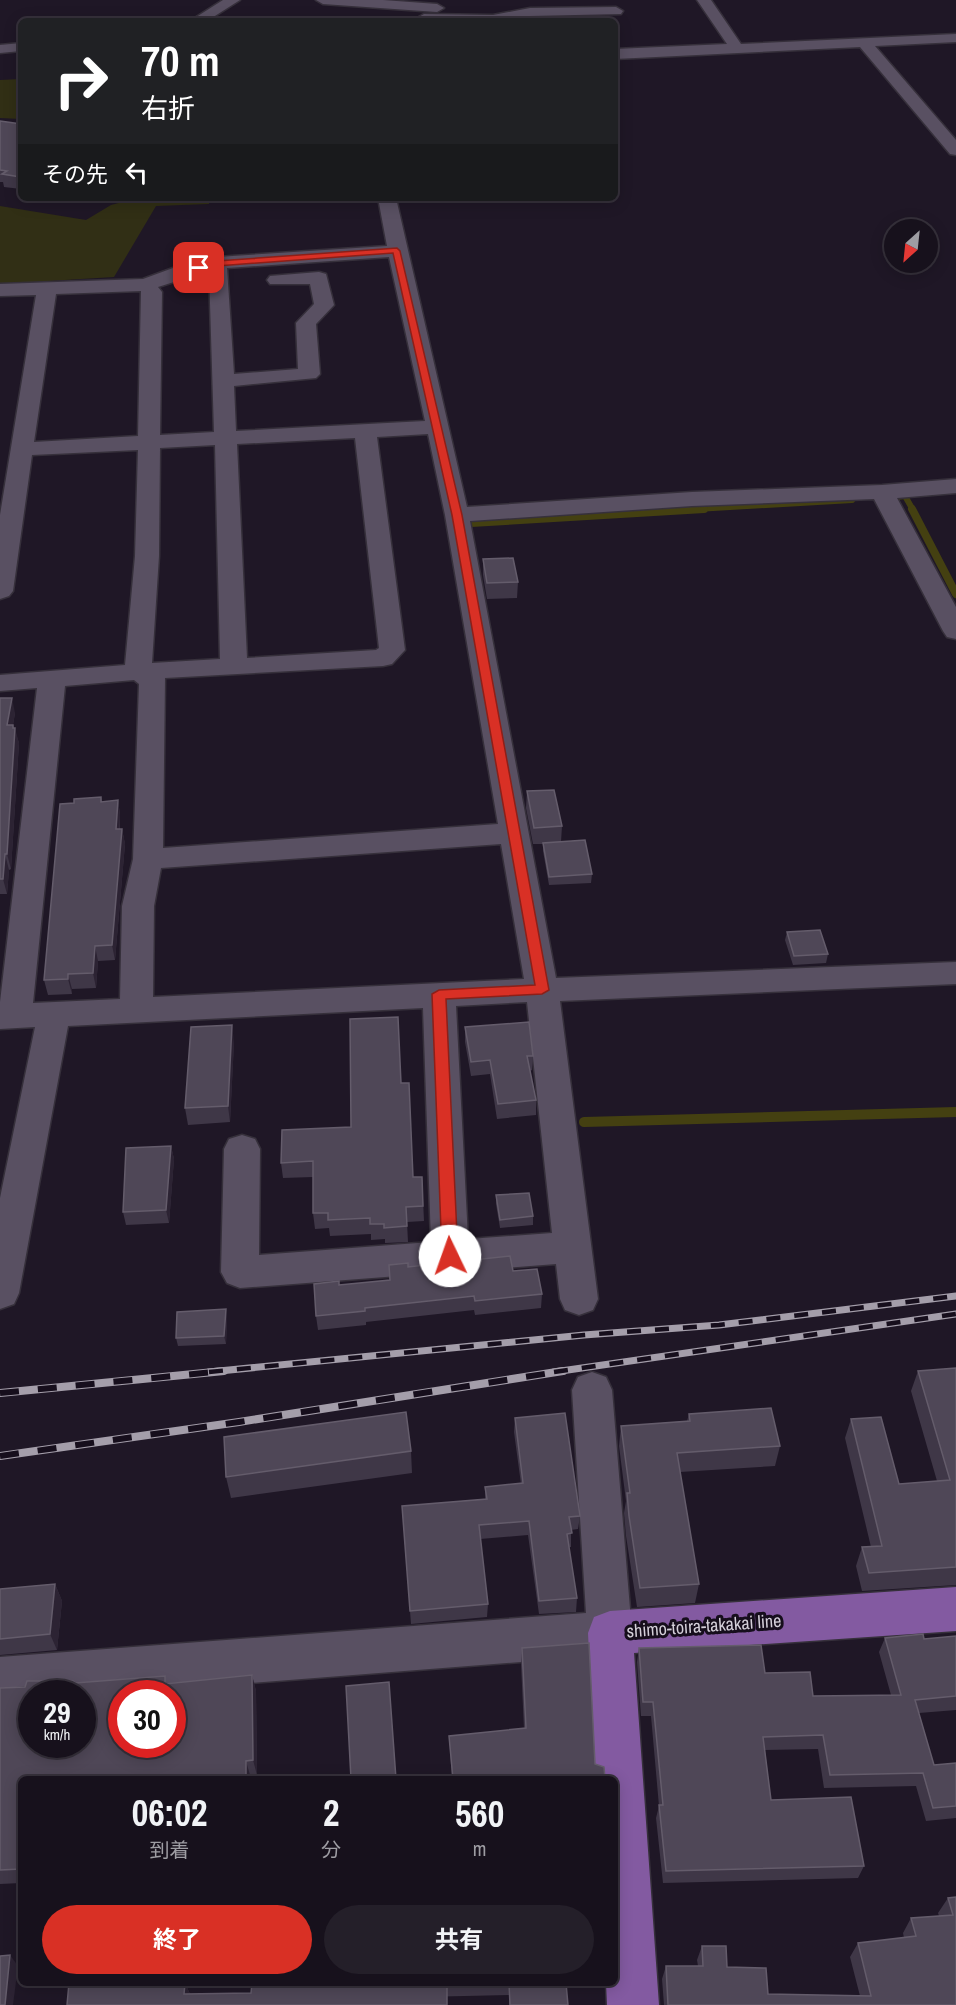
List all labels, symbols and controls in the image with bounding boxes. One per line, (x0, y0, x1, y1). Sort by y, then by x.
text: 70 m (141, 33, 220, 89)
icon: right (42, 42, 120, 120)
text: 右折 (141, 90, 195, 126)
icon: left (120, 156, 153, 189)
text: その先 (42, 159, 108, 189)
north arrow (884, 219, 938, 273)
map controls (884, 219, 938, 273)
pin (173, 242, 224, 293)
icon: arrive (182, 251, 215, 284)
position arrow (418, 1224, 482, 1288)
street label: shimo-toira-takakai line (626, 1608, 782, 1643)
speed limit sign: 30 (108, 1680, 186, 1758)
text: 29 (43, 1692, 71, 1732)
text: km/h (44, 1724, 70, 1745)
text: 06:02 (132, 1789, 207, 1837)
text: 2 (323, 1789, 339, 1837)
text: 560 (455, 1790, 504, 1838)
text: m (473, 1835, 486, 1862)
text: 到着 (150, 1836, 190, 1863)
text: 分 (321, 1836, 341, 1863)
button: 終了 (42, 1905, 312, 1974)
button: 共有 (324, 1905, 594, 1974)

